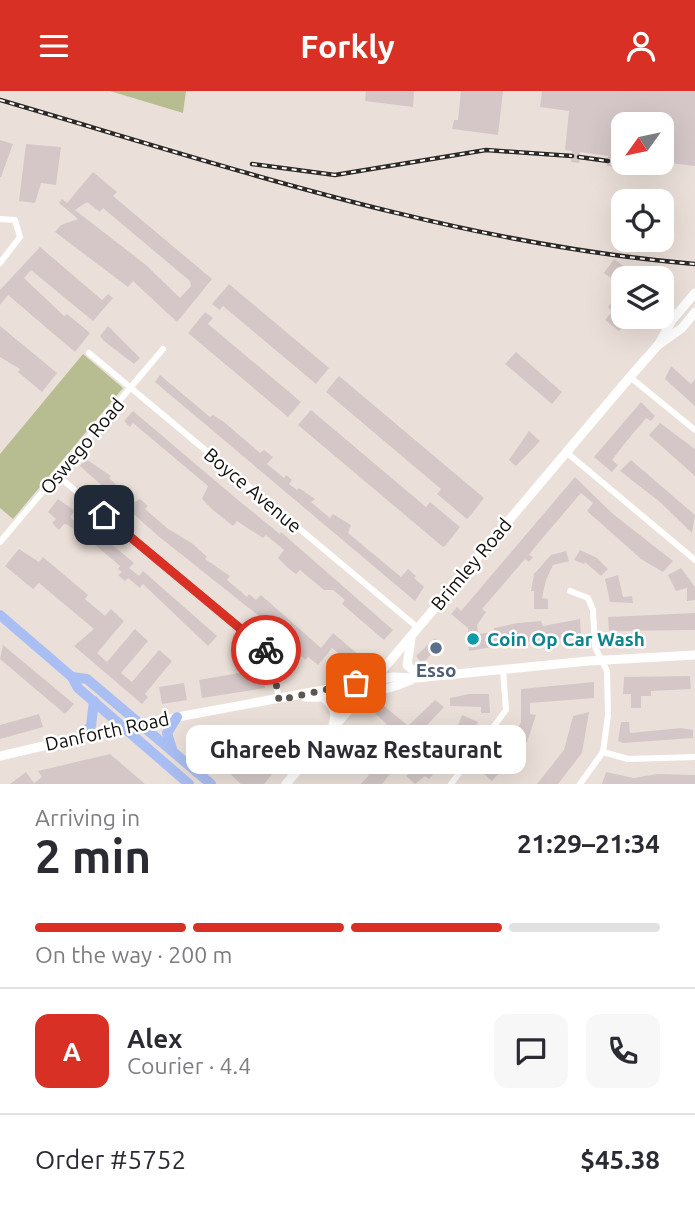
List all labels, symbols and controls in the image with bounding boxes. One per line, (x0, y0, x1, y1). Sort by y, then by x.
icon: menu (35, 27, 73, 65)
icon: person (622, 27, 660, 65)
text: Forkly (300, 28, 395, 64)
north arrow (611, 112, 674, 175)
map controls (611, 112, 674, 329)
button: locate (611, 189, 674, 252)
button: layers (611, 266, 674, 329)
street label: Oswego Road (36, 394, 128, 498)
street label: Boyce Avenue (200, 443, 306, 537)
pin (74, 485, 134, 545)
icon: home (85, 496, 123, 534)
street label: Brimley Road (426, 514, 516, 614)
courier (231, 615, 301, 685)
place label: Coin Op Car Wash (487, 628, 645, 650)
icon: bike (247, 631, 285, 669)
marker: Coin Op Car Wash (465, 631, 481, 647)
marker: Esso (428, 640, 444, 656)
pin (326, 653, 386, 713)
place label: Esso (416, 659, 456, 681)
icon: bag (337, 664, 375, 702)
street label: Danforth Road (43, 707, 171, 755)
callout: Ghareeb Nawaz Restaurant (186, 725, 526, 774)
text: Ghareeb Nawaz Restaurant (210, 737, 502, 762)
text: Arriving in (35, 805, 140, 830)
text: 21:29–21:34 (517, 829, 660, 858)
text: 2 min (35, 830, 151, 882)
text: On the way · 200 m (35, 942, 232, 967)
button: chat (494, 1014, 568, 1088)
button: phone (586, 1014, 660, 1088)
text: Alex (127, 1024, 182, 1053)
text: A (63, 1037, 81, 1066)
text: Courier · 4.4 (127, 1053, 251, 1078)
text: Order #5752 (35, 1145, 186, 1174)
text: $45.38 (580, 1145, 660, 1174)

